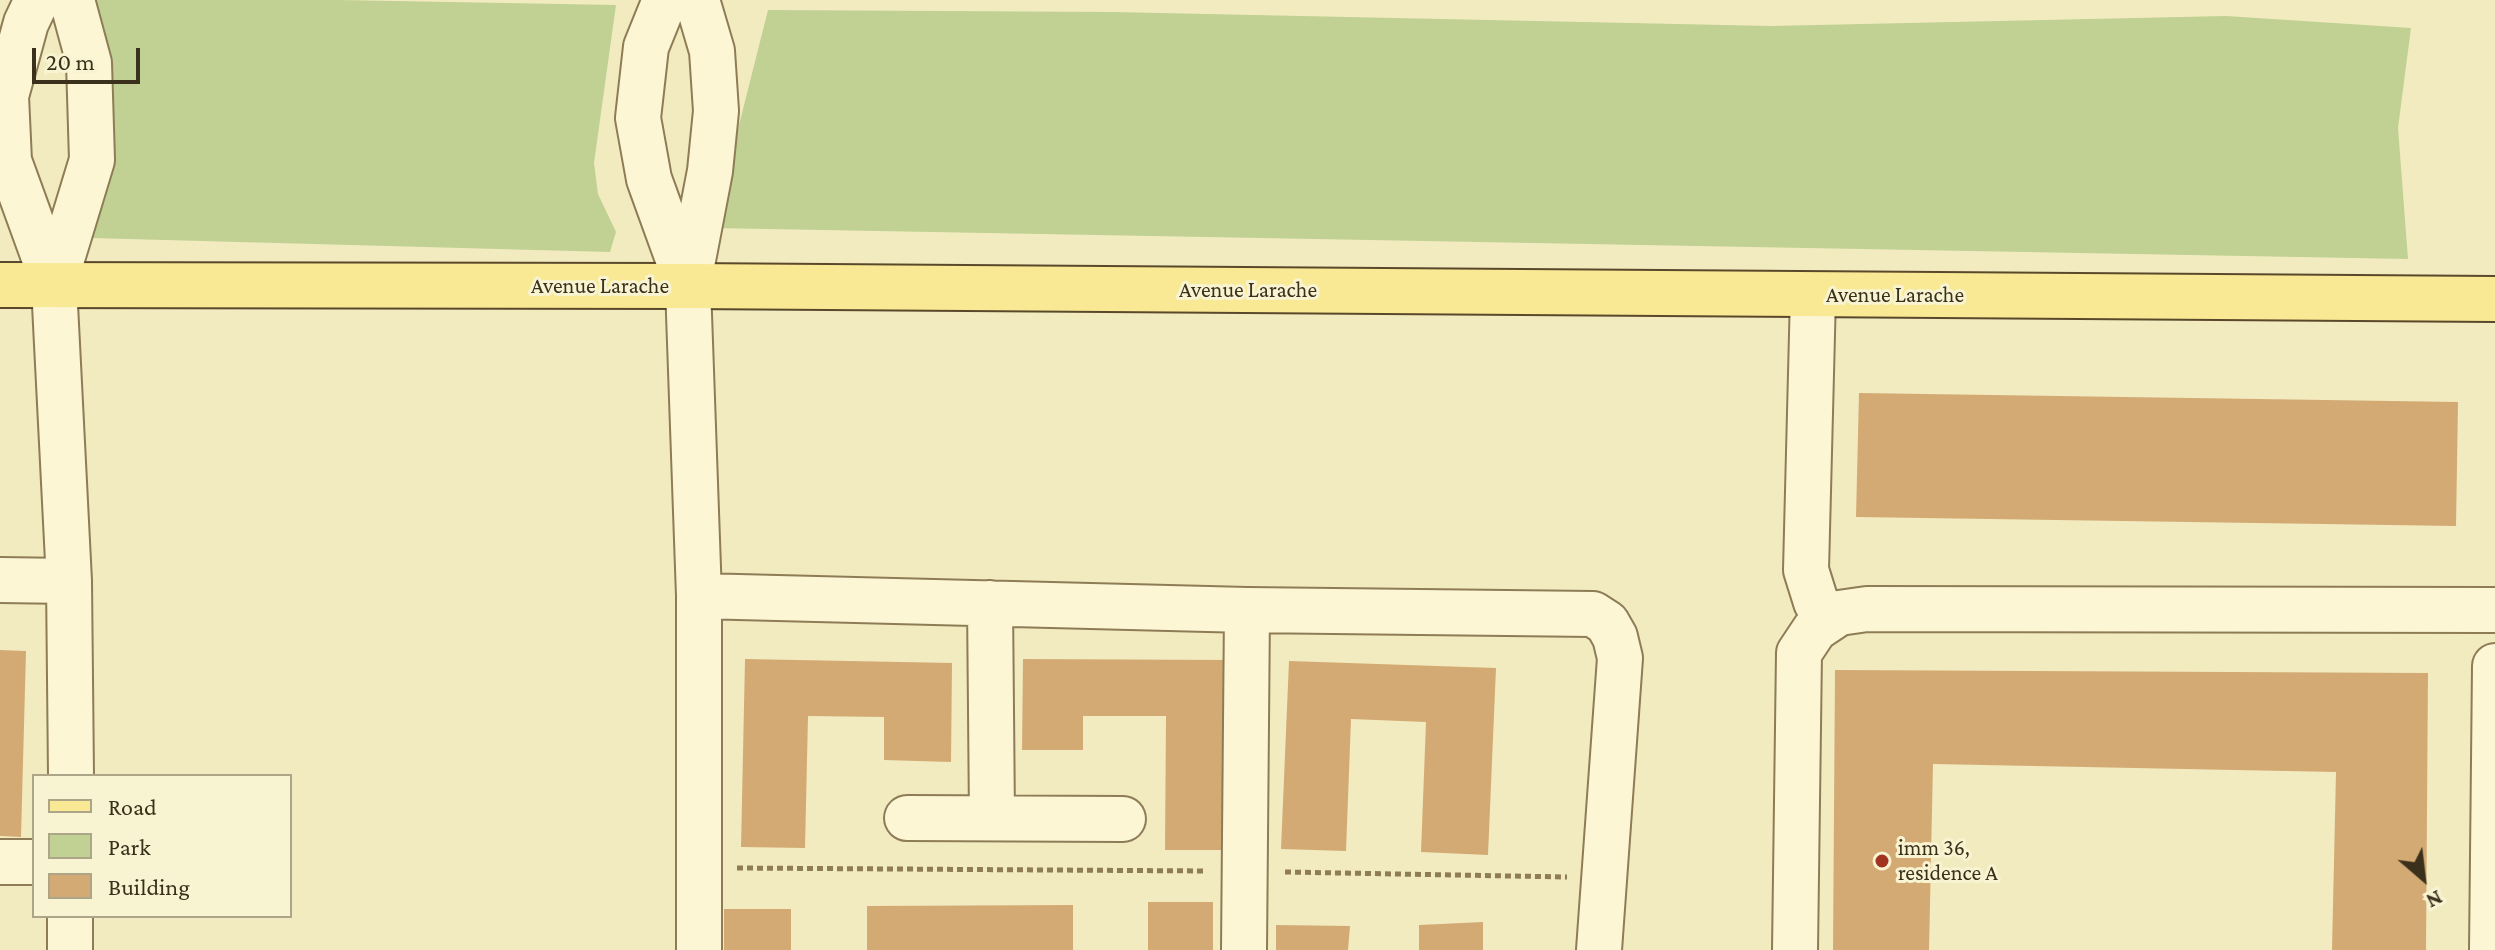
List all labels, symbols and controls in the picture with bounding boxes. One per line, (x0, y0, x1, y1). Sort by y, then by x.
scale bar (36, 32, 144, 82)
text: 20 m (46, 48, 95, 75)
street label: Avenue Larache (531, 273, 669, 299)
street label: Avenue Larache (1179, 277, 1317, 303)
street label: Avenue Larache (1826, 282, 1964, 308)
legend (32, 774, 292, 918)
text: Road (108, 793, 157, 820)
text: Park (108, 833, 151, 860)
place label: imm 36, residence A (1898, 835, 1998, 886)
north arrow (2383, 838, 2463, 918)
marker: imm 36, residence A (1873, 852, 1891, 870)
text: Building (108, 873, 190, 900)
text: N (2422, 885, 2447, 914)

